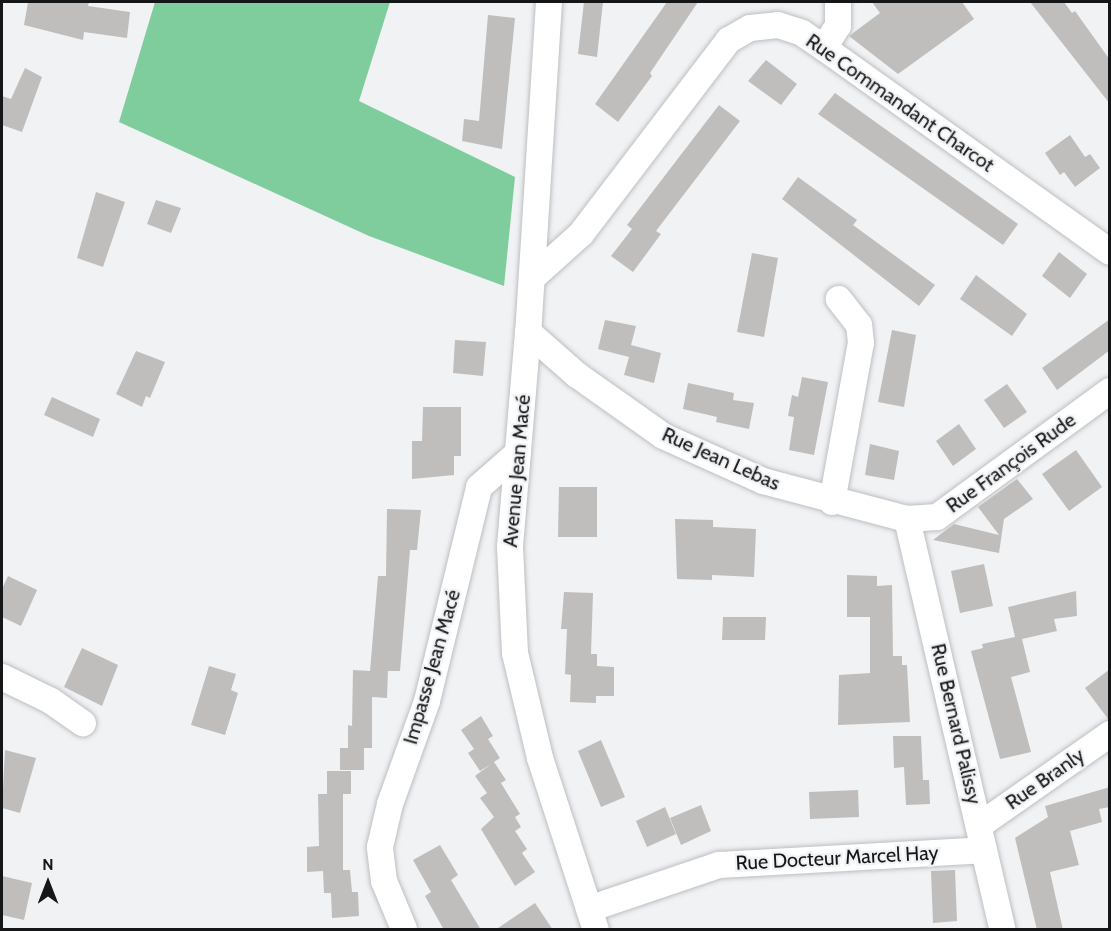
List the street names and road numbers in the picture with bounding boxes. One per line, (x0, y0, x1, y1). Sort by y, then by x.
street label: Rue Commandant Charcot (801, 29, 999, 177)
street label: Avenue Jean Macé (498, 394, 536, 548)
street label: Rue François Rude (942, 408, 1080, 518)
street label: Rue Jean Lebas (658, 422, 784, 496)
street label: Impasse Jean Macé (398, 587, 466, 747)
street label: Rue Bernard Palissy (926, 641, 986, 807)
street label: Rue Branly (1001, 743, 1089, 815)
street label: Rue Docteur Marcel Hay (735, 841, 939, 875)

